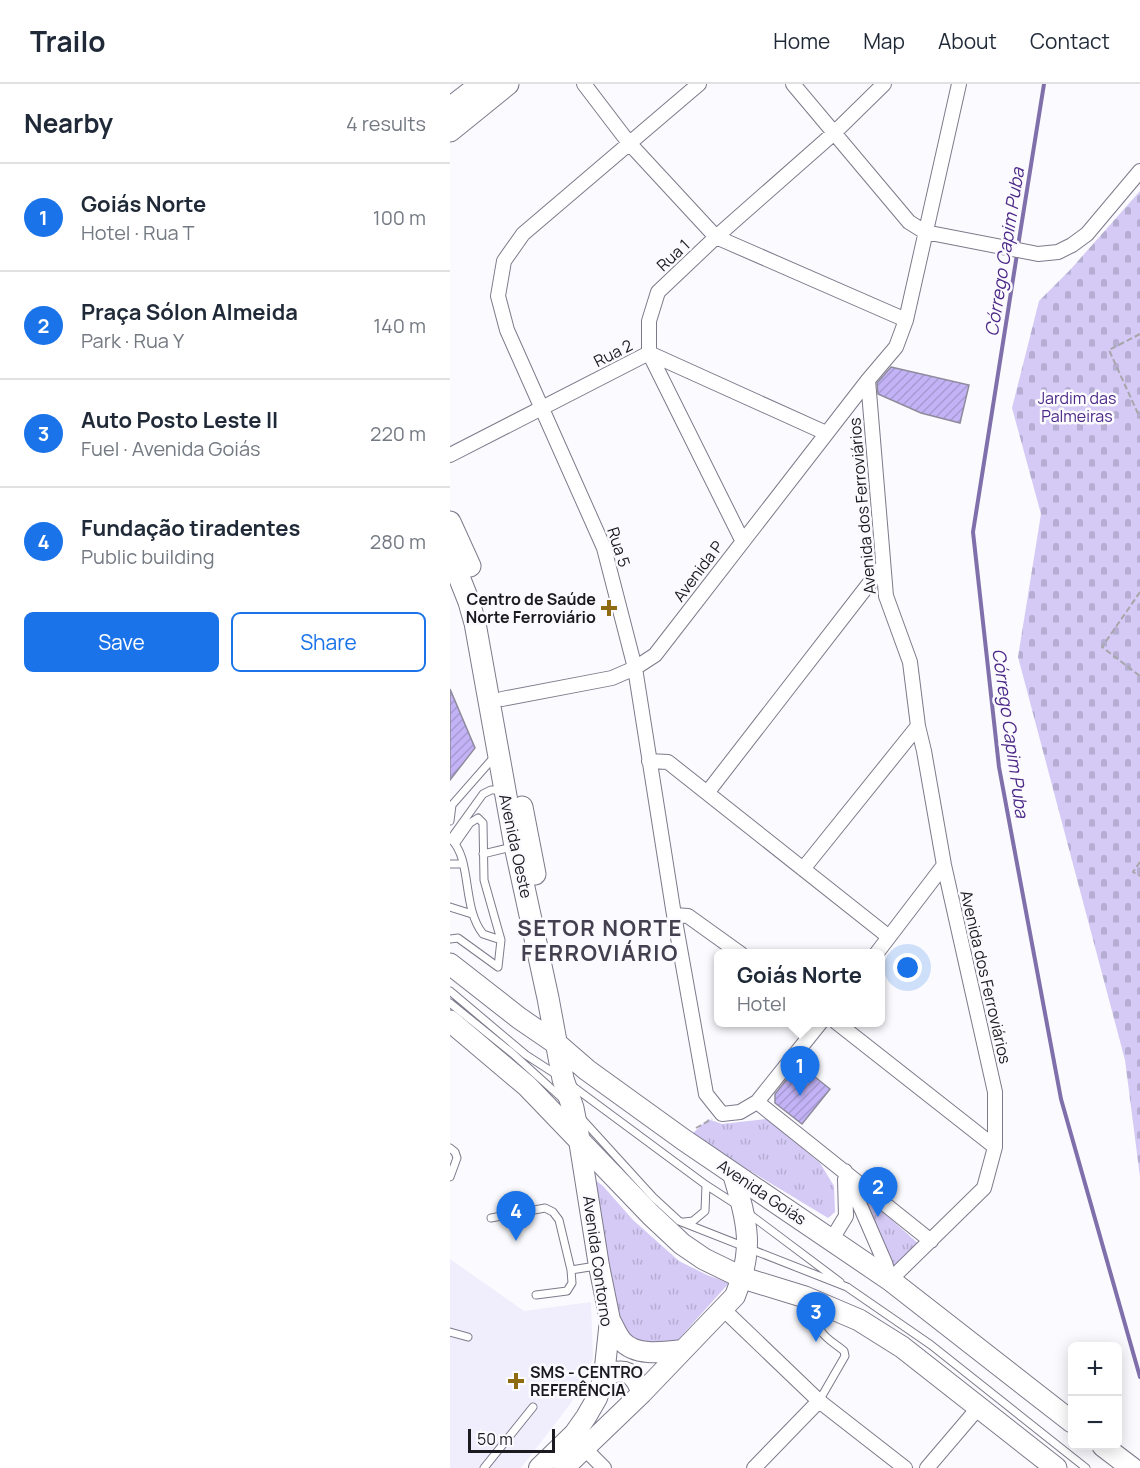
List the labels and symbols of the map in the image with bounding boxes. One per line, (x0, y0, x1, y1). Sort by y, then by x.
water label: Córrego Capim Puba (979, 165, 1029, 338)
street label: Rua 1 (652, 234, 694, 276)
street label: Rua 2 (590, 334, 636, 372)
park label: Jardim das Palmeiras (1038, 387, 1116, 427)
street label: Avenida dos Ferroviários (843, 417, 881, 595)
street label: Rua 5 (602, 524, 636, 570)
street label: Avenida P (668, 536, 728, 606)
place label: Centro de Saúde Norte Ferroviário (466, 588, 596, 628)
marker: Centro de Saúde Norte Ferroviário (600, 599, 618, 617)
water label: Córrego Capim Puba (987, 647, 1035, 820)
street label: Avenida Oeste (494, 792, 538, 900)
street label: Avenida dos Ferroviários (955, 888, 1017, 1066)
district label: SETOR NORTE FERROVIÁRIO (517, 913, 683, 968)
your location (893, 953, 922, 982)
pin: 1 (780, 1046, 820, 1096)
street label: Avenida Goiás (713, 1154, 811, 1230)
pin: 2 (858, 1168, 898, 1217)
pin: 4 (496, 1192, 536, 1241)
street label: Avenida Contorno (578, 1194, 618, 1328)
pin: 3 (796, 1292, 836, 1342)
place label: SMS - CENTRO REFERÊNCIA (530, 1361, 643, 1401)
marker: SMS - CENTRO REFERÊNCIA (507, 1372, 525, 1390)
scale bar (468, 1426, 555, 1454)

